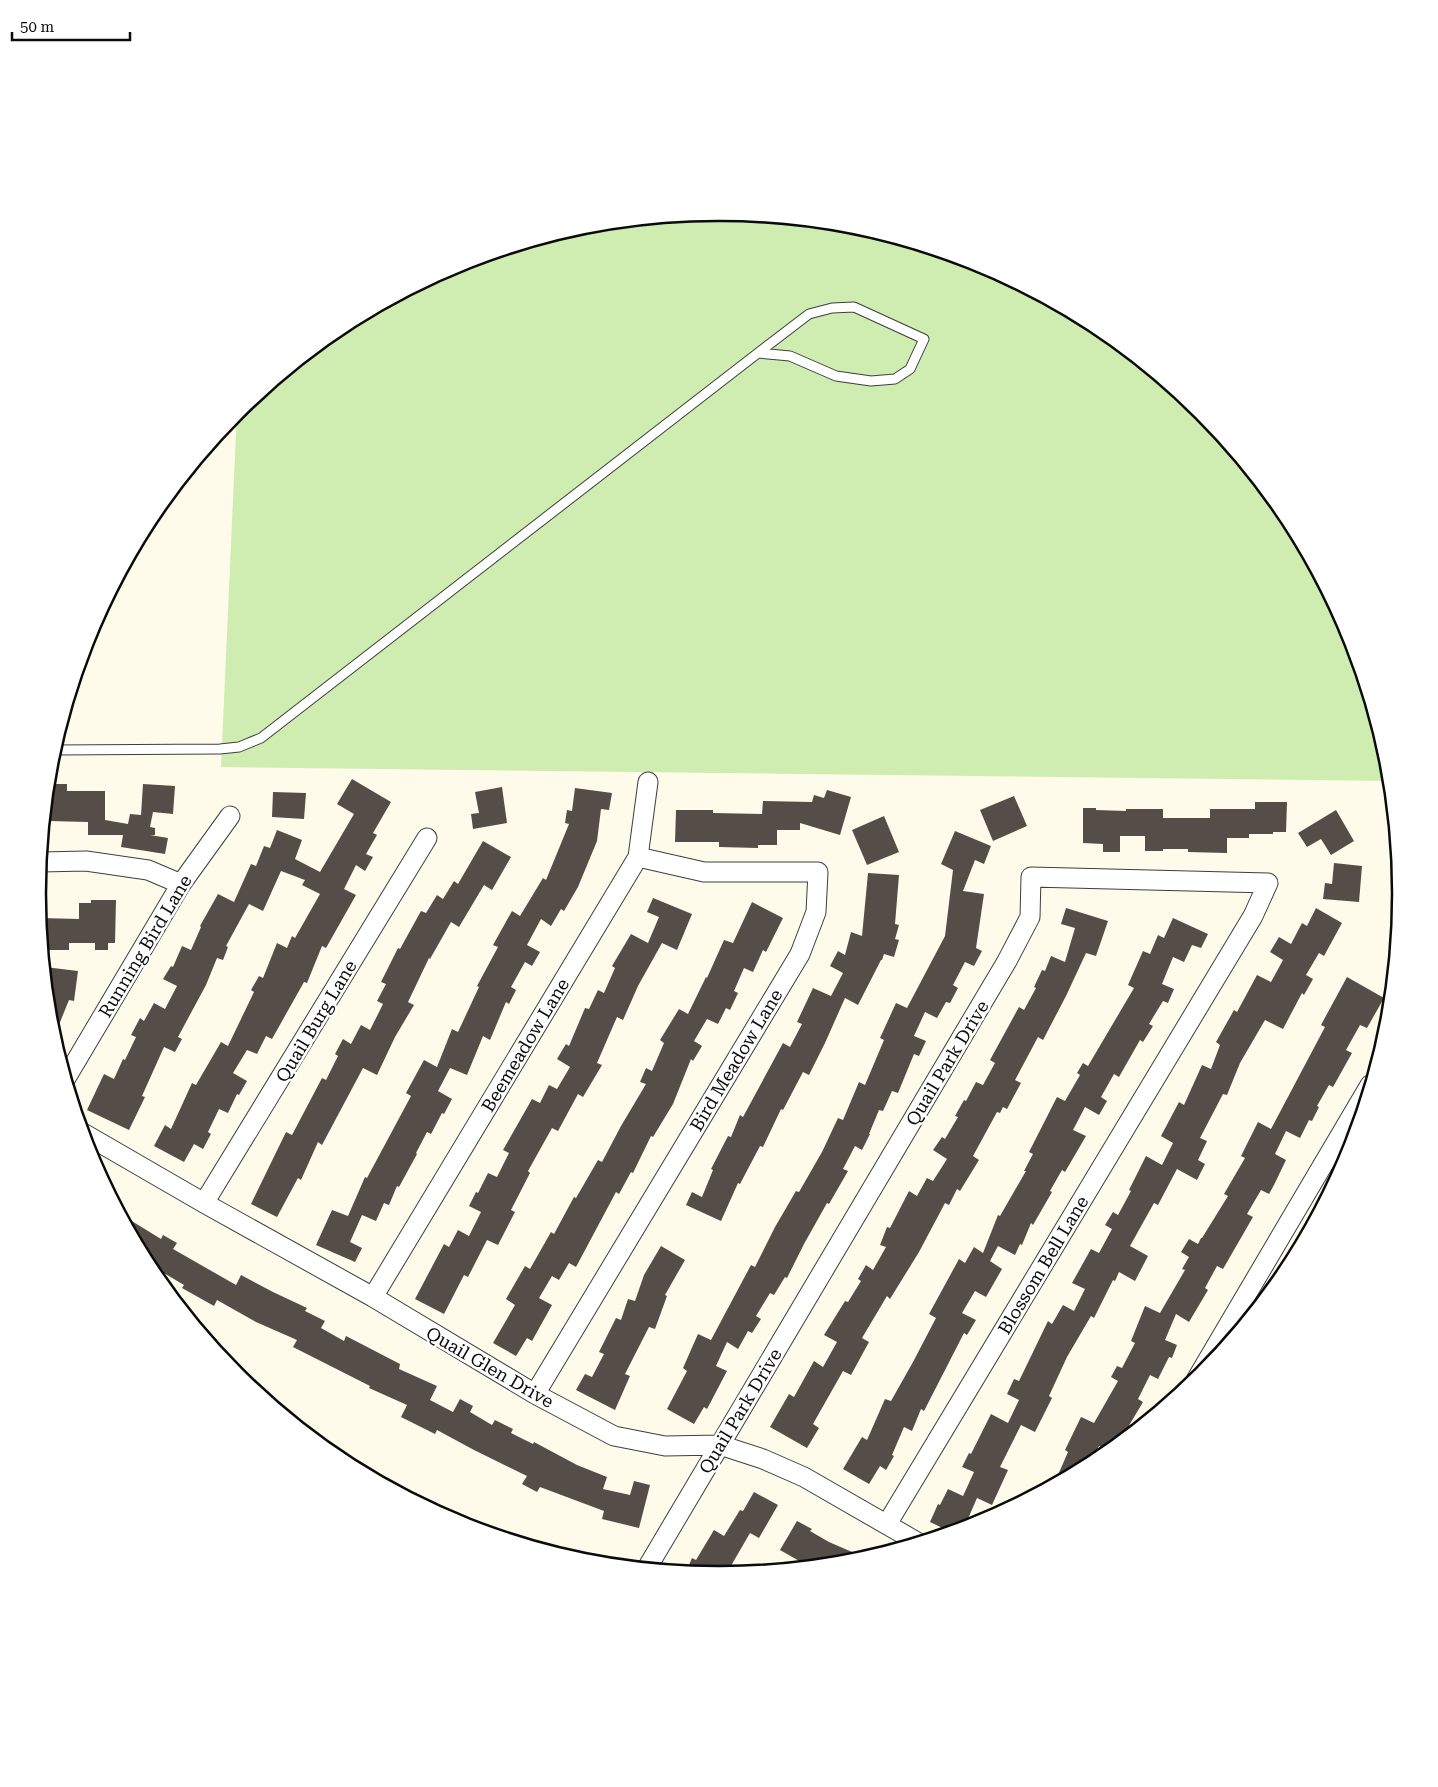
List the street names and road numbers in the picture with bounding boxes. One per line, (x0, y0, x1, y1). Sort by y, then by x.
street label: Running Bird Lane (94, 871, 196, 1021)
street label: Quail Burg Lane (271, 956, 361, 1086)
street label: Beemeadow Lane (477, 974, 573, 1116)
street label: Bird Meadow Lane (685, 985, 787, 1135)
street label: Quail Park Drive (901, 996, 993, 1129)
street label: Blossom Bell Lane (993, 1192, 1093, 1338)
street label: Quail Glen Drive (423, 1322, 558, 1412)
street label: Quail Park Drive (694, 1344, 786, 1477)

